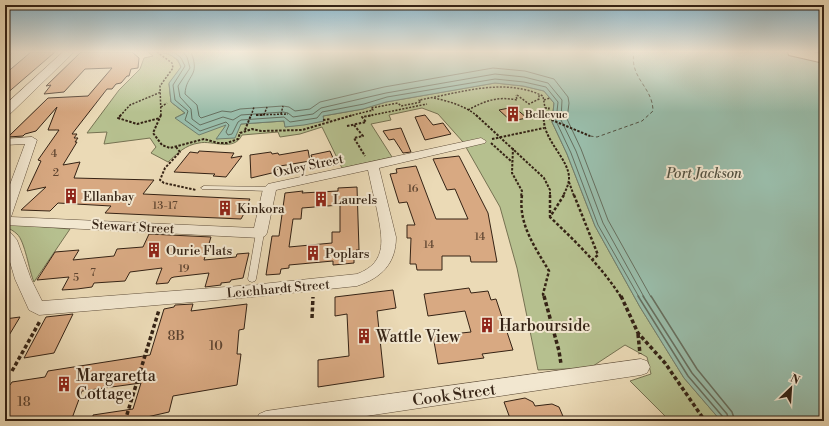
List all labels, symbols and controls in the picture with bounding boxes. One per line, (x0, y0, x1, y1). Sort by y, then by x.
building icon: Bellevue (504, 105, 522, 123)
place label: Bellevue (524, 108, 568, 122)
house number: 4 (51, 147, 58, 161)
street label: Oxley Street (272, 151, 345, 181)
water label: Port Jackson (665, 165, 742, 183)
house number: 2 (53, 166, 59, 180)
house number: 16 (407, 182, 419, 196)
building icon: Ellanbay (62, 187, 80, 205)
place label: Ellanbay (83, 189, 135, 205)
building icon: Laurels (312, 190, 330, 208)
place label: Laurels (333, 192, 378, 208)
house number: 13-17 (153, 199, 178, 213)
building icon: Kinkora (216, 199, 234, 217)
place label: Kinkora (237, 201, 285, 217)
street label: Stewart Street (91, 217, 175, 237)
house number: 14 (475, 230, 486, 244)
house number: 14 (424, 238, 435, 252)
building icon: Ourie Flats (145, 241, 163, 259)
place label: Ourie Flats (166, 243, 233, 259)
building icon: Poplars (304, 244, 322, 262)
place label: Poplars (325, 246, 370, 262)
house number: 19 (178, 262, 190, 276)
house number: 7 (90, 266, 96, 280)
house number: 5 (73, 271, 79, 285)
street label: Leichhardt Street (226, 276, 331, 301)
building icon: Harbourside (478, 316, 496, 334)
place label: Harbourside (499, 316, 590, 336)
building icon: Wattle View (355, 327, 373, 345)
place label: Wattle View (375, 327, 461, 347)
house number: 8B (167, 328, 185, 344)
house number: 10 (209, 338, 223, 354)
place label: Margaretta Cottage (76, 366, 157, 404)
north arrow (771, 368, 811, 408)
text: N (788, 372, 802, 388)
building icon: Margaretta Cottage (55, 375, 73, 393)
street label: Cook Street (411, 379, 497, 411)
house number: 18 (17, 394, 31, 410)

